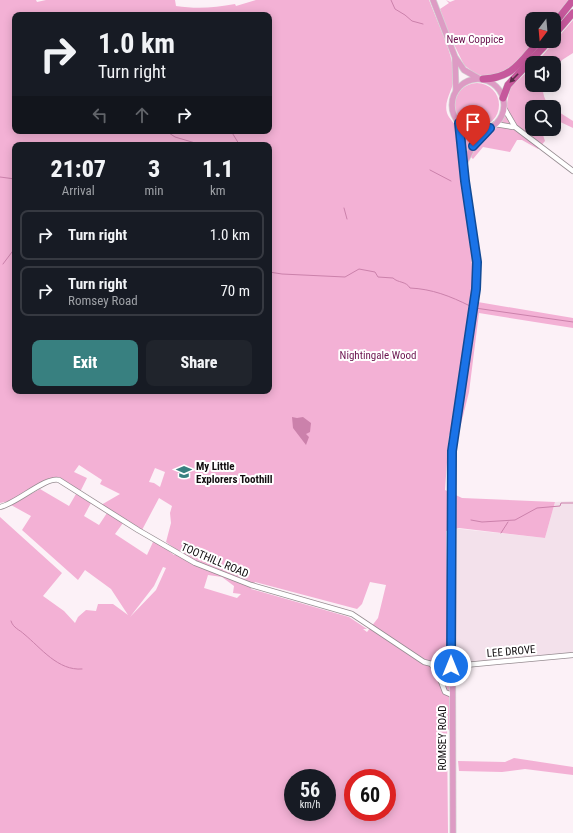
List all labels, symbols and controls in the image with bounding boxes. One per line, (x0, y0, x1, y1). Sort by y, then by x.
north arrow (525, 12, 561, 48)
map controls (525, 12, 561, 136)
text: 1.0 km (98, 27, 175, 60)
icon: right (32, 28, 84, 80)
park label: New Coppice (446, 33, 504, 46)
button: sound (525, 56, 561, 92)
text: Turn right (98, 61, 166, 82)
one-way arrow (509, 73, 519, 83)
button: search (525, 100, 561, 136)
icon: left (89, 104, 111, 126)
icon: ahead (131, 104, 153, 126)
icon: right (173, 104, 195, 126)
pin (456, 105, 490, 146)
icon: arrive (462, 111, 484, 133)
text: 21:07 (50, 155, 106, 183)
text: 3 (148, 155, 160, 183)
text: 1.1 (202, 155, 234, 183)
text: Arrival (62, 183, 95, 198)
text: min (144, 183, 164, 198)
text: km (210, 183, 226, 198)
icon: right (34, 224, 56, 246)
text: Turn right (68, 226, 127, 244)
text: 1.0 km (210, 226, 250, 244)
text: Turn right (68, 275, 127, 293)
icon: right (34, 280, 56, 302)
text: 70 m (220, 282, 250, 300)
text: Romsey Road (68, 293, 138, 308)
button: Exit (32, 340, 138, 386)
button: Share (146, 340, 252, 386)
park label: Nightingale Wood (340, 349, 416, 362)
place label: My Little Explorers Toothill (196, 460, 273, 486)
school or university icon: My Little Explorers Toothill (175, 463, 193, 481)
street label: TOOTHILL ROAD (179, 540, 250, 580)
street label: LEE DROVE (486, 643, 537, 660)
position arrow (430, 645, 472, 687)
street label: ROMSEY ROAD (436, 705, 449, 771)
speed limit sign: 60 (344, 769, 396, 821)
text: 56 (300, 778, 320, 802)
text: km/h (300, 799, 320, 810)

